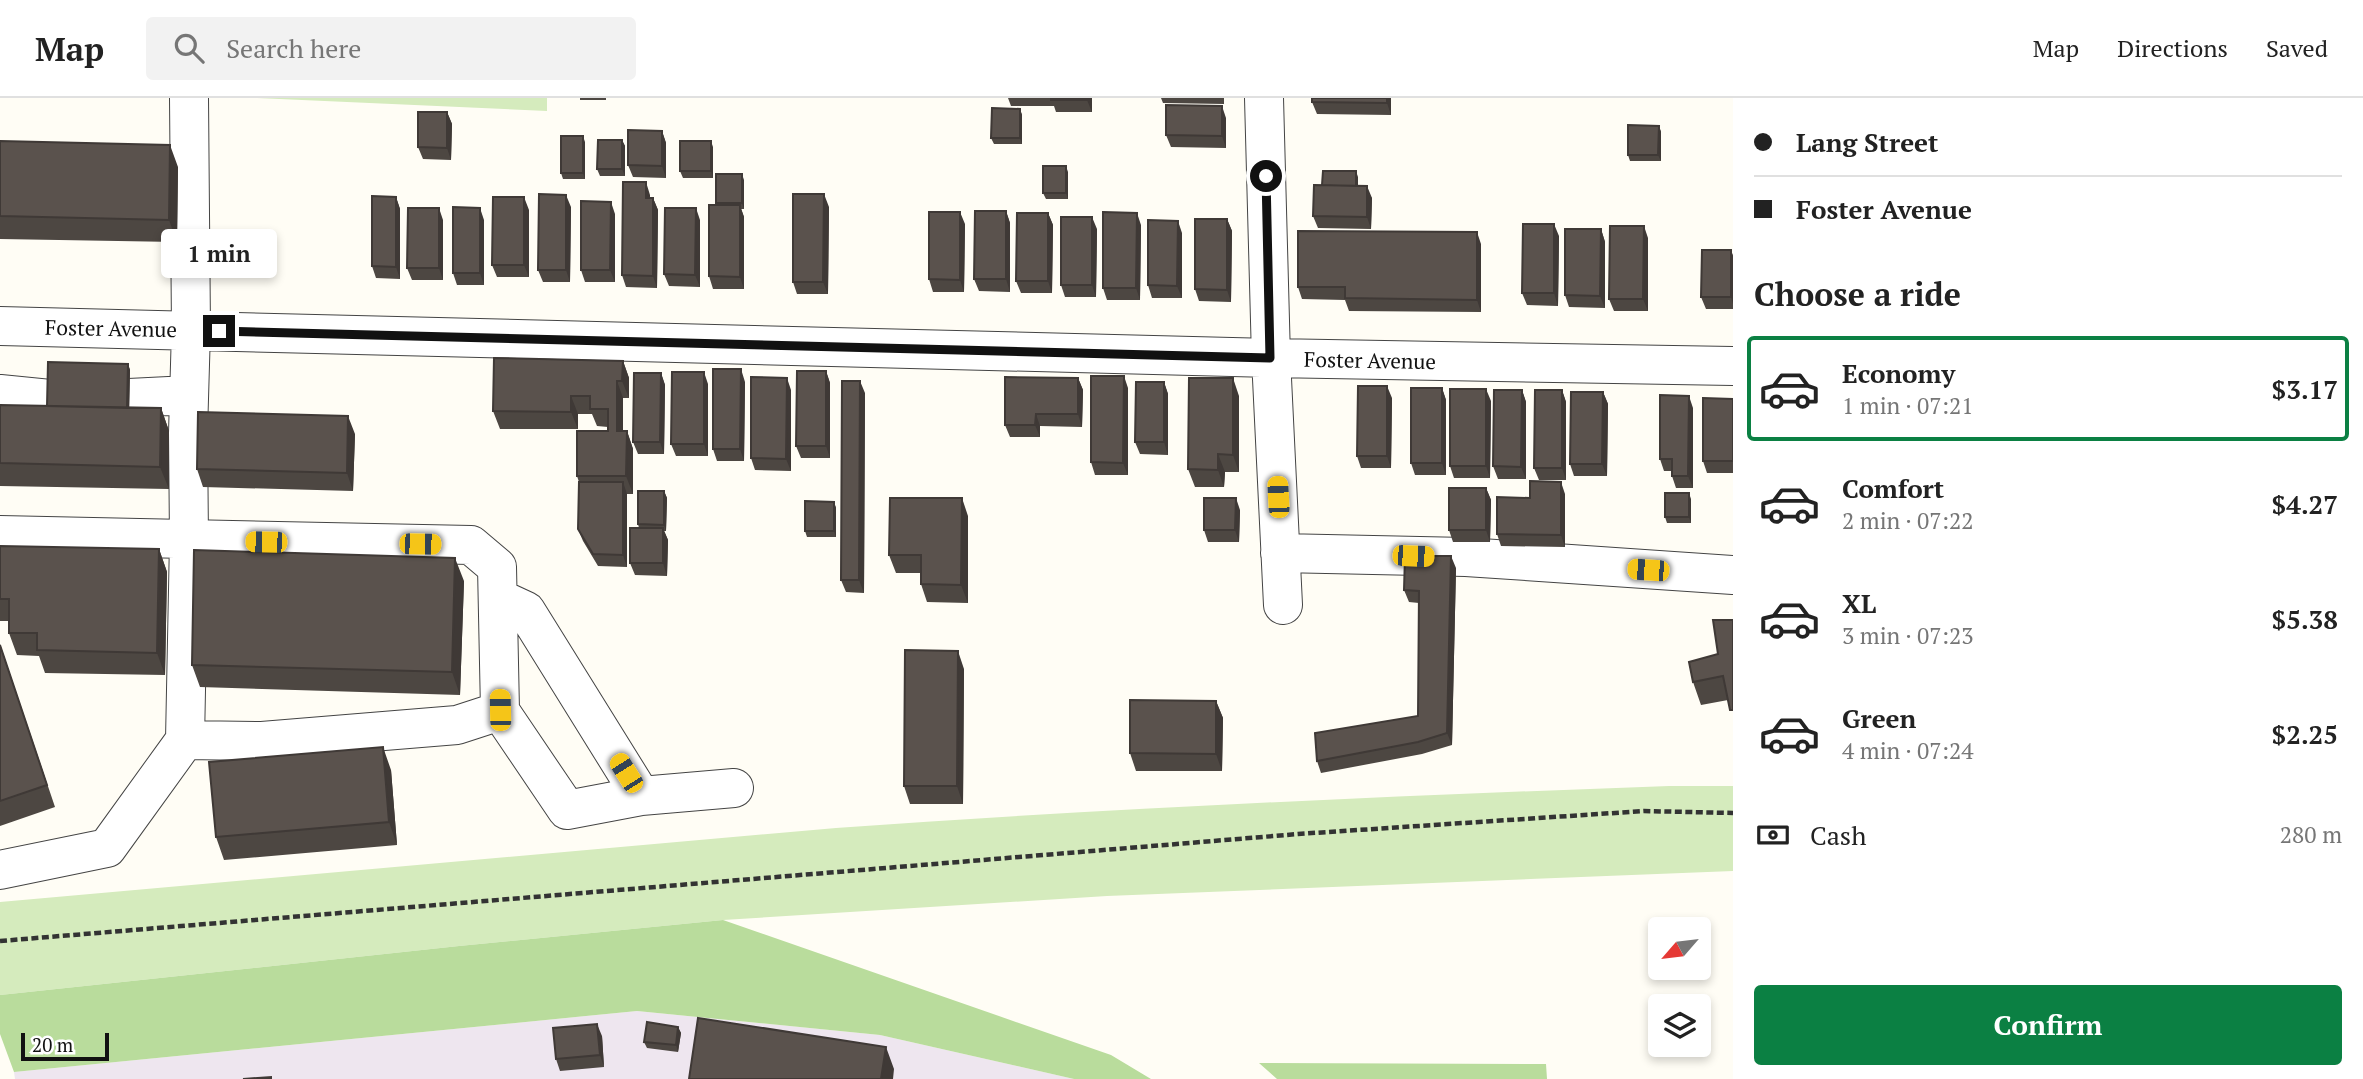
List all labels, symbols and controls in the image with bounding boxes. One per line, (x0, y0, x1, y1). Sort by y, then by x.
search box (146, 17, 636, 80)
text: Map (35, 27, 104, 70)
icon: search (170, 29, 208, 67)
text: Search here (226, 31, 361, 65)
text: Map (2033, 32, 2079, 64)
text: Directions (2117, 32, 2228, 64)
text: Saved (2266, 32, 2328, 64)
text: Lang Street (1796, 125, 1938, 159)
route start (1250, 160, 1282, 192)
text: Foster Avenue (1796, 192, 1972, 226)
callout: 1 min (161, 230, 277, 278)
text: 1 min (188, 238, 250, 269)
text: Choose a ride (1754, 273, 1961, 315)
street label: Foster Avenue (45, 313, 177, 343)
route end (203, 315, 235, 347)
street label: Foster Avenue (1304, 345, 1436, 375)
text: Economy (1842, 356, 1955, 390)
icon: car (1758, 357, 1821, 420)
text: $3.17 (2272, 372, 2338, 406)
text: 1 min · 07:21 (1842, 390, 1974, 421)
text: Comfort (1842, 471, 1944, 505)
icon: car (1758, 472, 1821, 535)
car (1267, 475, 1290, 519)
text: $4.27 (2272, 487, 2338, 521)
text: 2 min · 07:22 (1842, 505, 1974, 536)
car (245, 531, 288, 553)
car (399, 533, 442, 555)
car (1392, 545, 1435, 567)
car (1627, 558, 1670, 582)
text: XL (1842, 586, 1876, 620)
icon: car (1758, 587, 1821, 650)
text: $5.38 (2272, 602, 2338, 636)
text: 3 min · 07:23 (1842, 620, 1974, 651)
car (490, 689, 511, 731)
text: Green (1842, 701, 1916, 735)
icon: car (1758, 702, 1821, 765)
text: $2.25 (2272, 717, 2338, 751)
text: 4 min · 07:24 (1842, 735, 1974, 766)
car (606, 750, 647, 796)
icon: cash (1754, 816, 1792, 854)
text: Cash (1810, 818, 1866, 852)
text: 280 m (2280, 819, 2342, 850)
north arrow (1648, 917, 1712, 980)
map controls (1648, 917, 1711, 1057)
button: Confirm (1754, 985, 2342, 1065)
button: layers (1648, 994, 1711, 1057)
scale bar (21, 1030, 108, 1062)
text: 20 m (32, 1032, 73, 1057)

